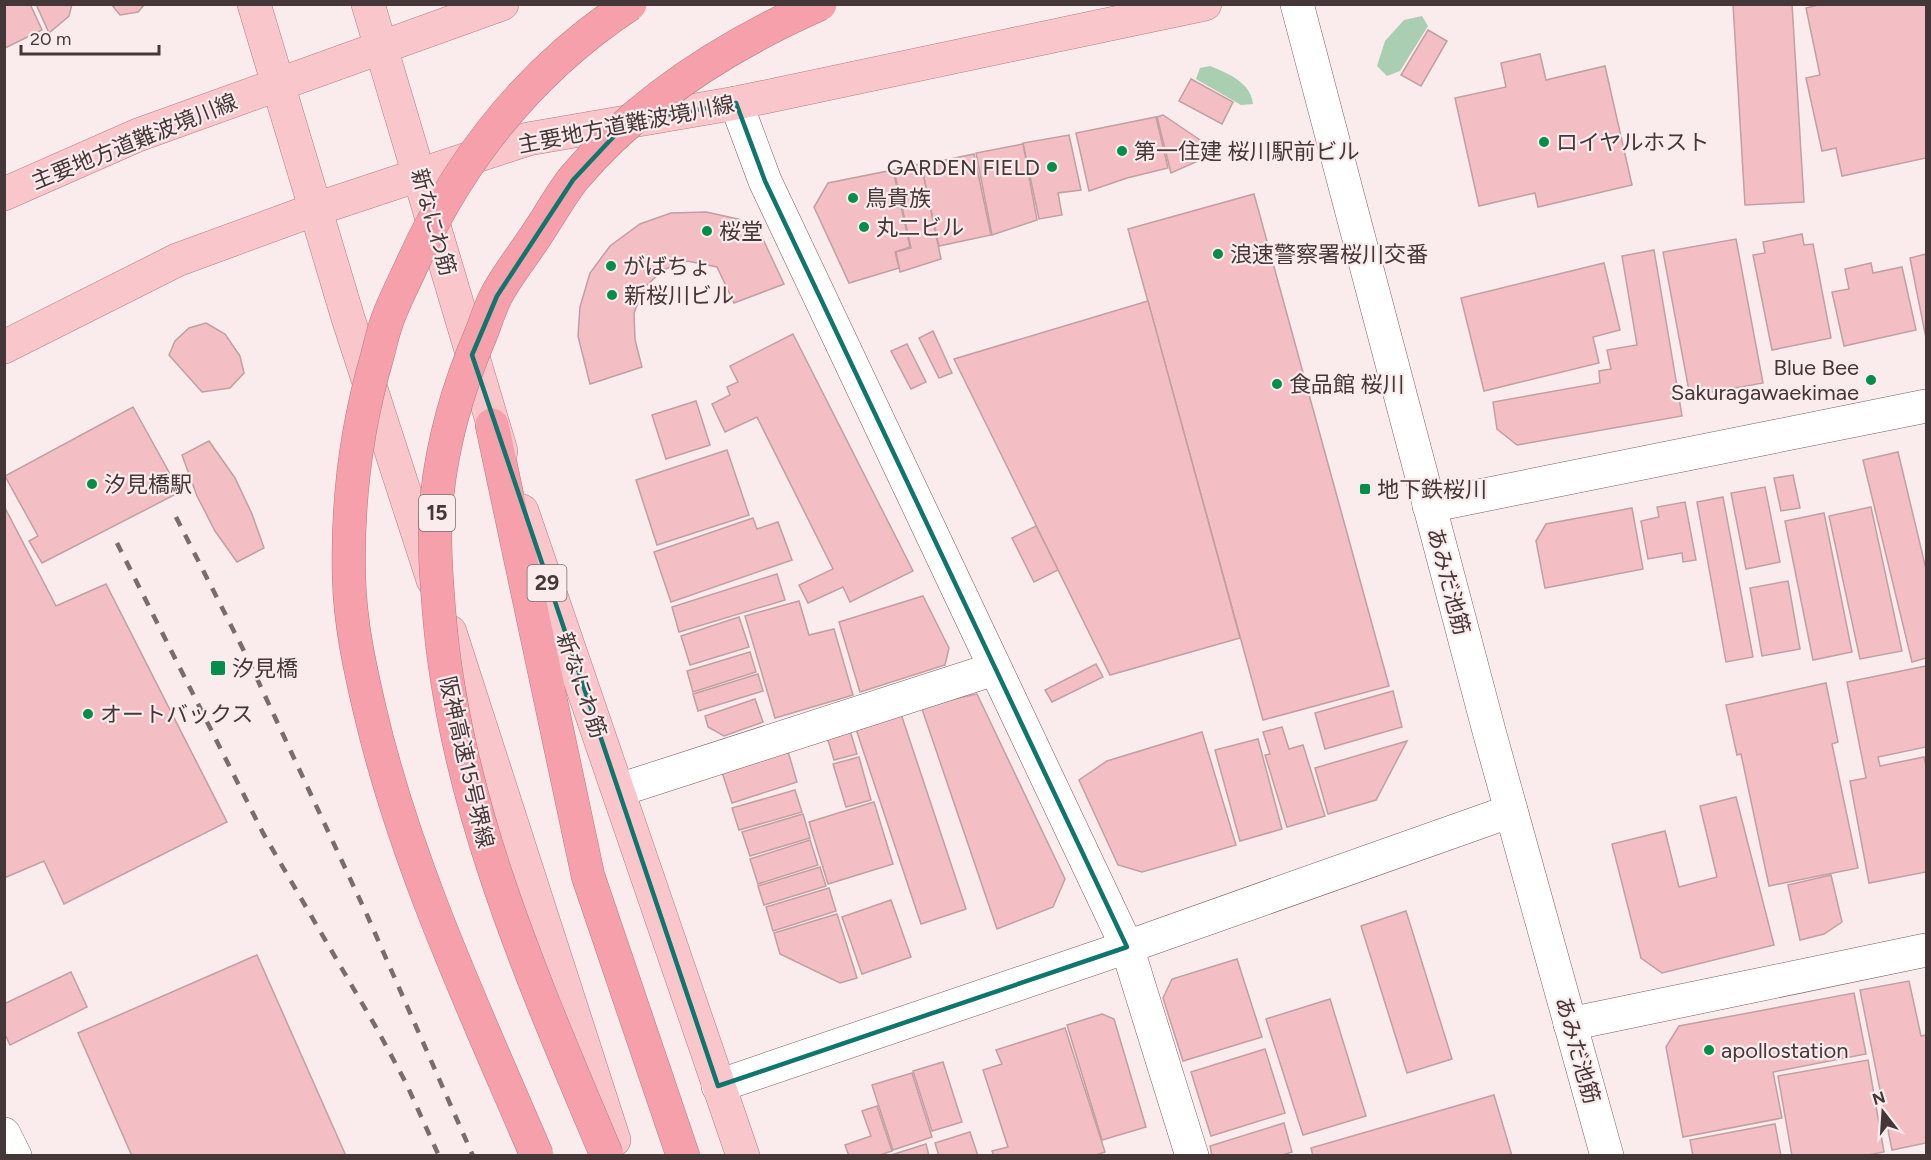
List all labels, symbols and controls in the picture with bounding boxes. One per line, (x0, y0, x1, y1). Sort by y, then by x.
scale bar (21, 18, 159, 56)
text: 20 m (30, 28, 71, 50)
street label: 主要地方道難波境川線 (27, 88, 241, 195)
street label: 主要地方道難波境川線 (516, 90, 737, 159)
place label: ロイヤルホスト (1556, 129, 1709, 156)
marker: ロイヤルホスト (1537, 135, 1551, 149)
place label: 第一住建 桜川駅前ビル (1134, 138, 1359, 165)
marker: 第一住建 桜川駅前ビル (1115, 144, 1129, 158)
place label: GARDEN FIELD (887, 154, 1040, 181)
marker: GARDEN FIELD (1045, 160, 1059, 174)
street label: 新なにわ筋 (405, 166, 462, 279)
place label: 鳥貴族 (865, 185, 931, 212)
marker: 鳥貴族 (846, 191, 860, 205)
place label: 丸二ビル (876, 214, 964, 241)
place label: 桜堂 (719, 218, 763, 245)
marker: 丸二ビル (857, 220, 871, 234)
marker: 桜堂 (700, 224, 714, 238)
place label: 浪速警察署桜川交番 (1230, 241, 1428, 268)
marker: 浪速警察署桜川交番 (1211, 247, 1225, 261)
place label: がばちょ (623, 253, 711, 280)
marker: がばちょ (604, 259, 618, 273)
place label: 新桜川ビル (624, 282, 734, 309)
marker: 新桜川ビル (605, 288, 619, 302)
place label: Blue Bee Sakuragawaekimae (1671, 354, 1859, 406)
place label: 食品館 桜川 (1289, 371, 1404, 398)
marker: Blue Bee Sakuragawaekimae (1864, 373, 1878, 387)
marker: 食品館 桜川 (1270, 377, 1284, 391)
place label: 汐見橋駅 (104, 471, 192, 498)
place label: 地下鉄桜川 (1377, 476, 1487, 503)
marker: 汐見橋駅 (85, 477, 99, 491)
marker: 地下鉄桜川 (1358, 482, 1372, 496)
road number: 15 (419, 495, 455, 531)
street label: あみだ池筋 (1421, 525, 1476, 638)
road number: 29 (528, 565, 566, 601)
street label: 新なにわ筋 (551, 629, 612, 742)
place label: 汐見橋 (232, 655, 298, 682)
marker: 汐見橋 (209, 659, 227, 677)
street label: 阪神高速15号堺線 (434, 673, 499, 851)
place label: オートバックス (100, 701, 253, 728)
marker: オートバックス (81, 707, 95, 721)
street label: あみだ池筋 (1549, 994, 1606, 1107)
place label: apollostation (1721, 1037, 1849, 1064)
marker: apollostation (1702, 1043, 1716, 1057)
north arrow (1853, 1082, 1913, 1142)
text: N (1870, 1087, 1887, 1109)

